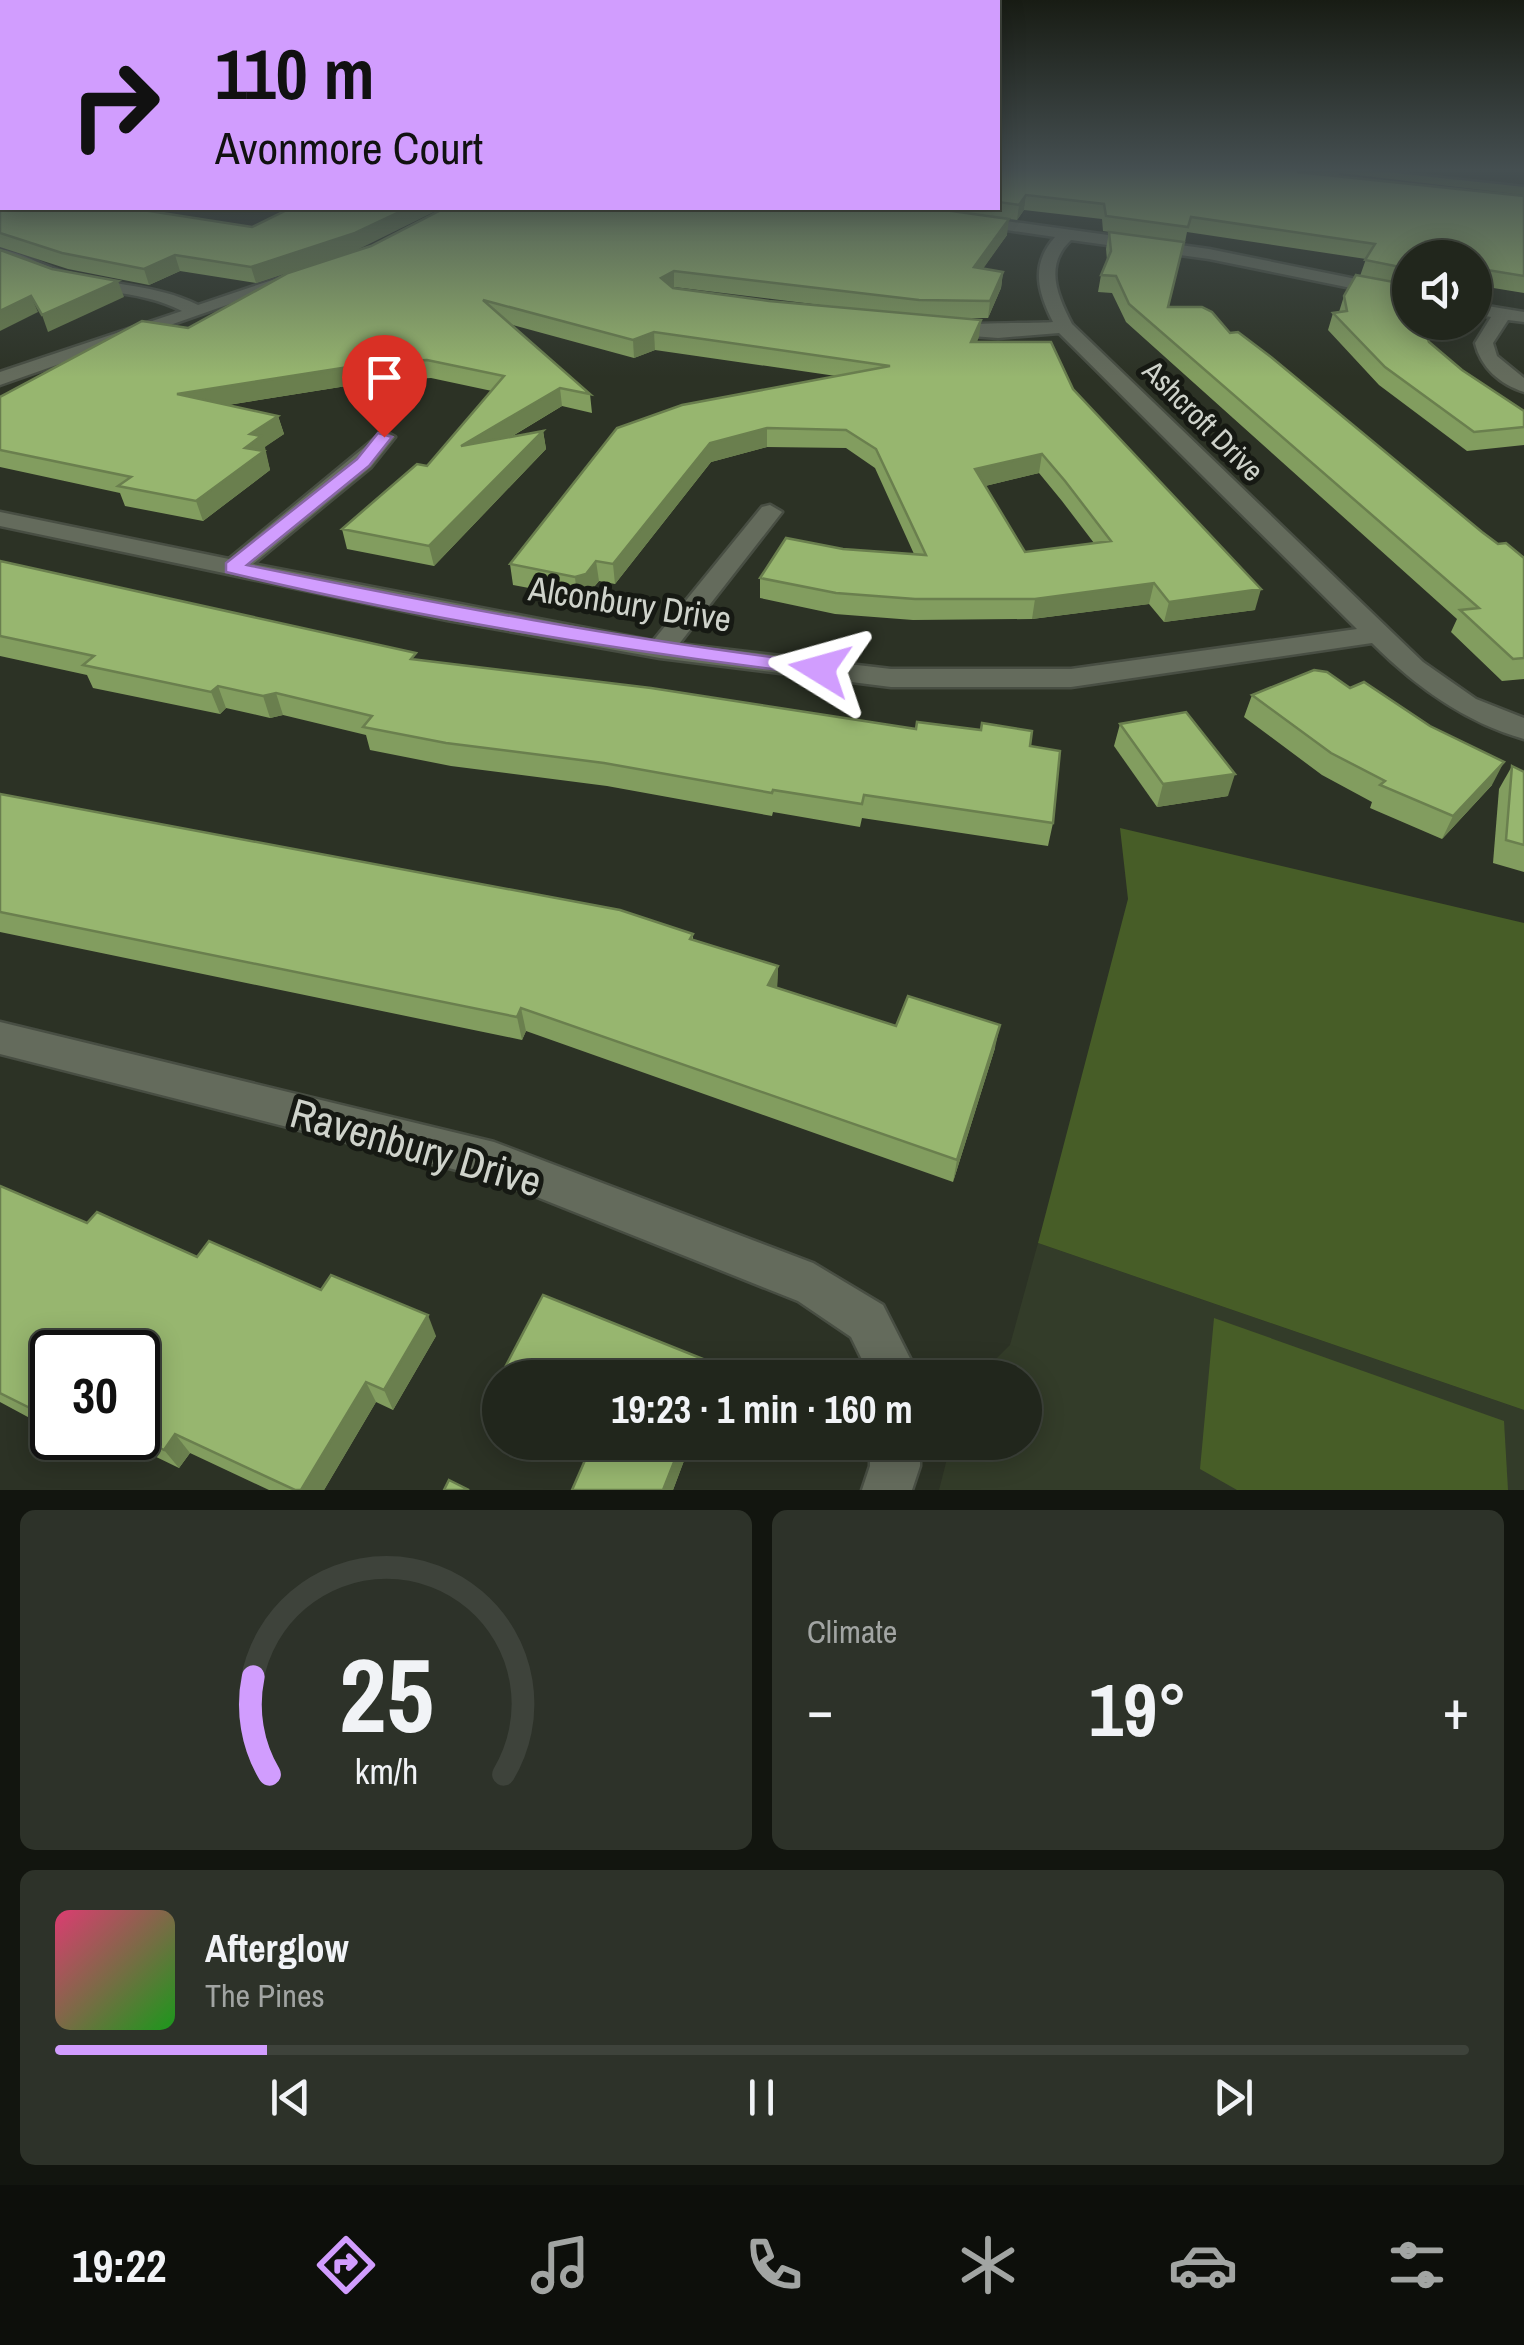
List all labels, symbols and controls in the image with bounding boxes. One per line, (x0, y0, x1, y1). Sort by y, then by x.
text: 110 m (215, 27, 375, 121)
icon: right (50, 40, 180, 170)
text: Avonmore Court (215, 117, 483, 178)
map controls (1392, 240, 1492, 340)
button: sound (1392, 240, 1492, 340)
pin (342, 335, 427, 438)
icon: arrive (357, 350, 412, 405)
street label: Ashcroft Drive (1134, 350, 1273, 490)
street label: Alconbury Drive (525, 564, 735, 643)
position arrow (768, 617, 872, 721)
street label: Ravenbury Drive (284, 1084, 548, 1210)
speed limit sign: 30 (30, 1330, 160, 1460)
text: 19:23 · 1 min · 160 m (611, 1384, 913, 1435)
text: Climate (807, 1610, 897, 1653)
text: 25 (339, 1624, 433, 1764)
text: 19° (1089, 1658, 1187, 1759)
text: − (807, 1672, 833, 1746)
text: + (1443, 1672, 1469, 1746)
text: km/h (354, 1747, 418, 1795)
text: Afterglow (205, 1923, 349, 1974)
text: The Pines (205, 1974, 325, 2017)
icon: previous (263, 2070, 318, 2125)
icon: pause (734, 2070, 789, 2125)
icon: next (1206, 2070, 1261, 2125)
icon: directions (311, 2230, 381, 2300)
icon: music (525, 2230, 595, 2300)
icon: phone (739, 2230, 809, 2300)
icon: climate (953, 2230, 1023, 2300)
icon: car (1168, 2230, 1238, 2300)
icon: filters (1382, 2230, 1452, 2300)
text: 19:22 (72, 2235, 166, 2296)

